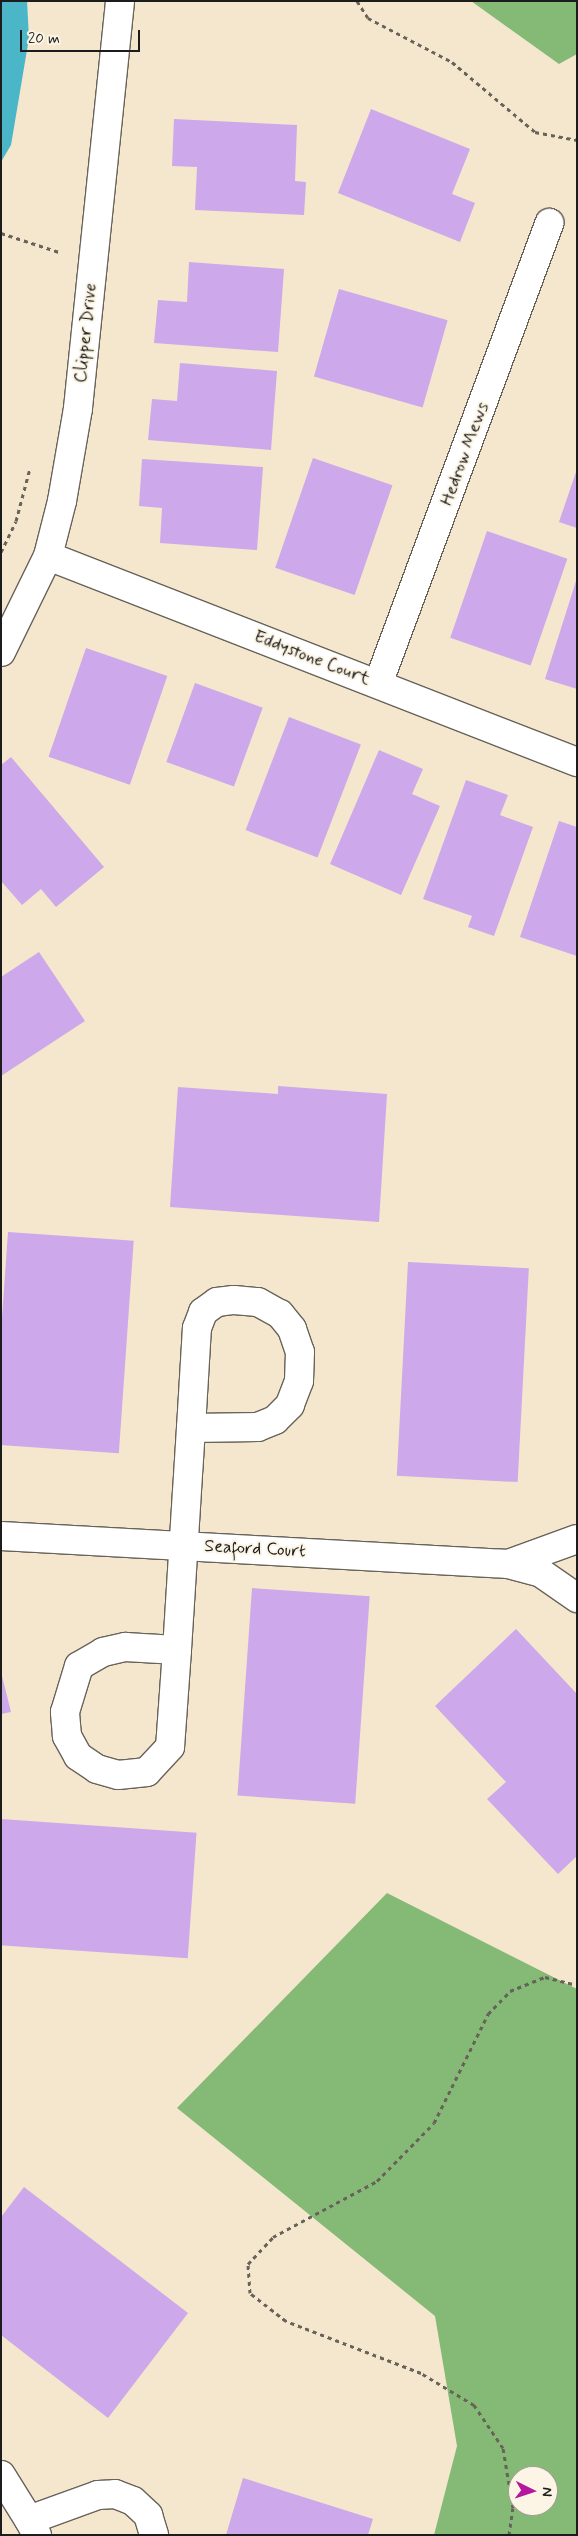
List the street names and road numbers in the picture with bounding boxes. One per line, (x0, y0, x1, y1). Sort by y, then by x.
street label: Clipper Drive (70, 282, 102, 384)
street label: Hedrow Mews (437, 401, 493, 507)
street label: Eddystone Court (252, 626, 372, 690)
street label: Seaford Court (202, 1535, 308, 1563)

